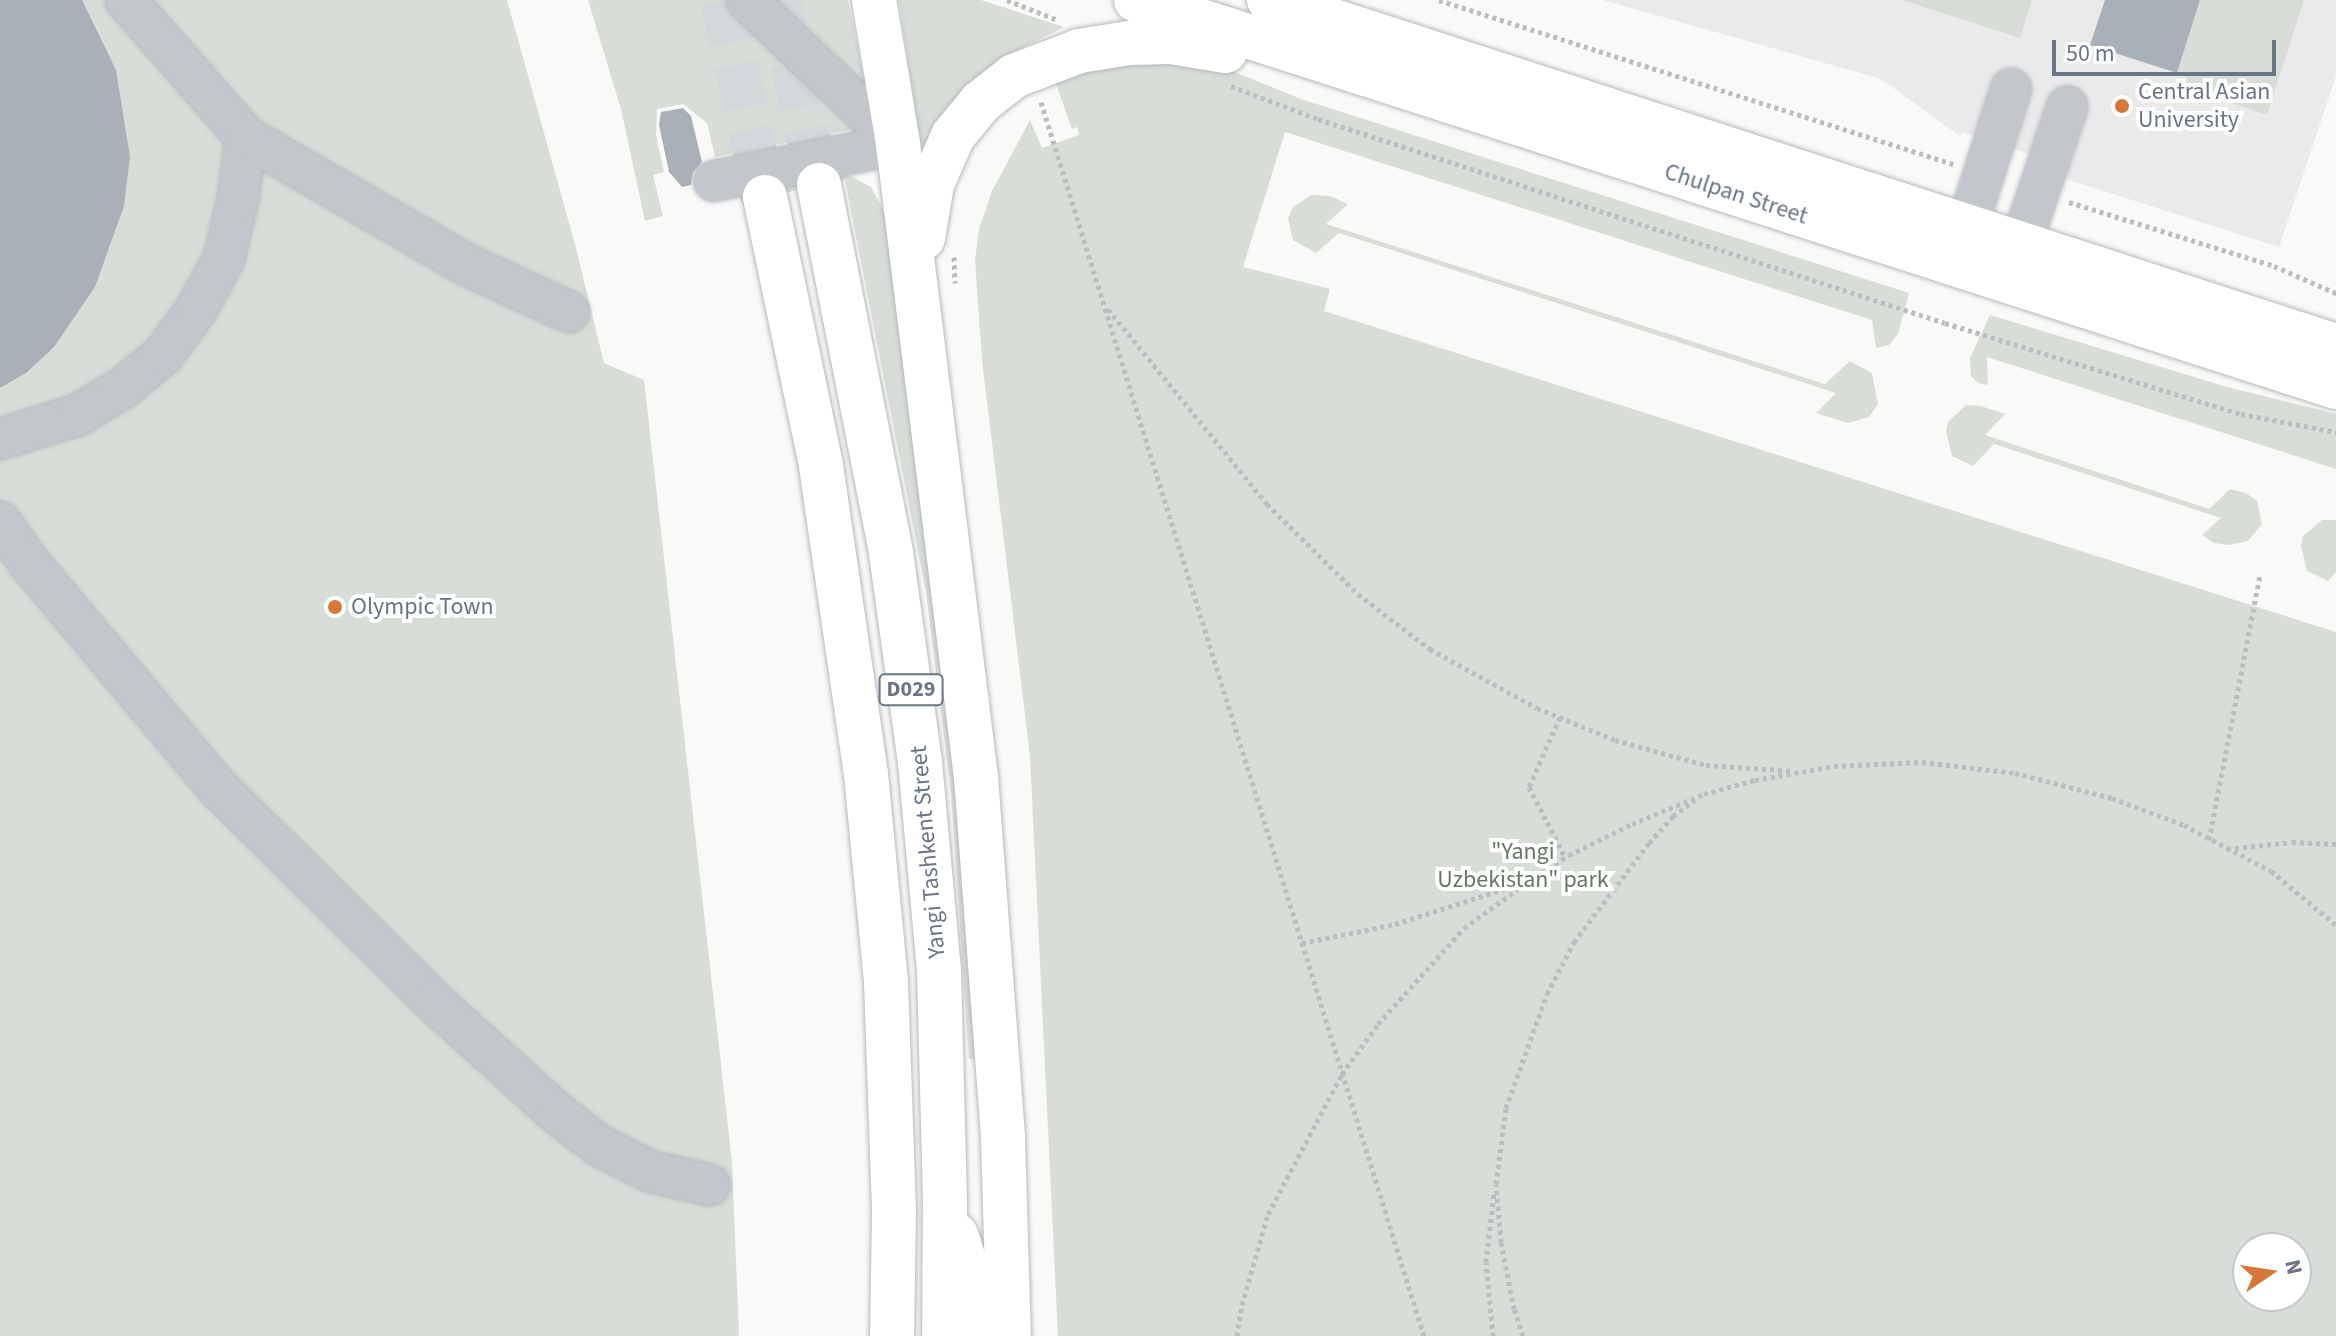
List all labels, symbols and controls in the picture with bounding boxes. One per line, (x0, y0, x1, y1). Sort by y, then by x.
scale bar (2056, 24, 2280, 74)
text: 50 m (2066, 36, 2115, 71)
place label: Central Asian University (2138, 78, 2270, 134)
marker: Central Asian University (2113, 97, 2131, 115)
street label: Chulpan Street (1661, 157, 1811, 231)
place label: Olympic Town (351, 593, 494, 621)
marker: Olympic Town (326, 598, 344, 616)
road number: D029 (877, 672, 945, 708)
street label: Yangi Tashkent Street (904, 744, 952, 960)
park label: "Yangi Uzbekistan" park (1437, 838, 1609, 894)
north arrow (2232, 1232, 2312, 1312)
text: N (2276, 1256, 2311, 1278)

